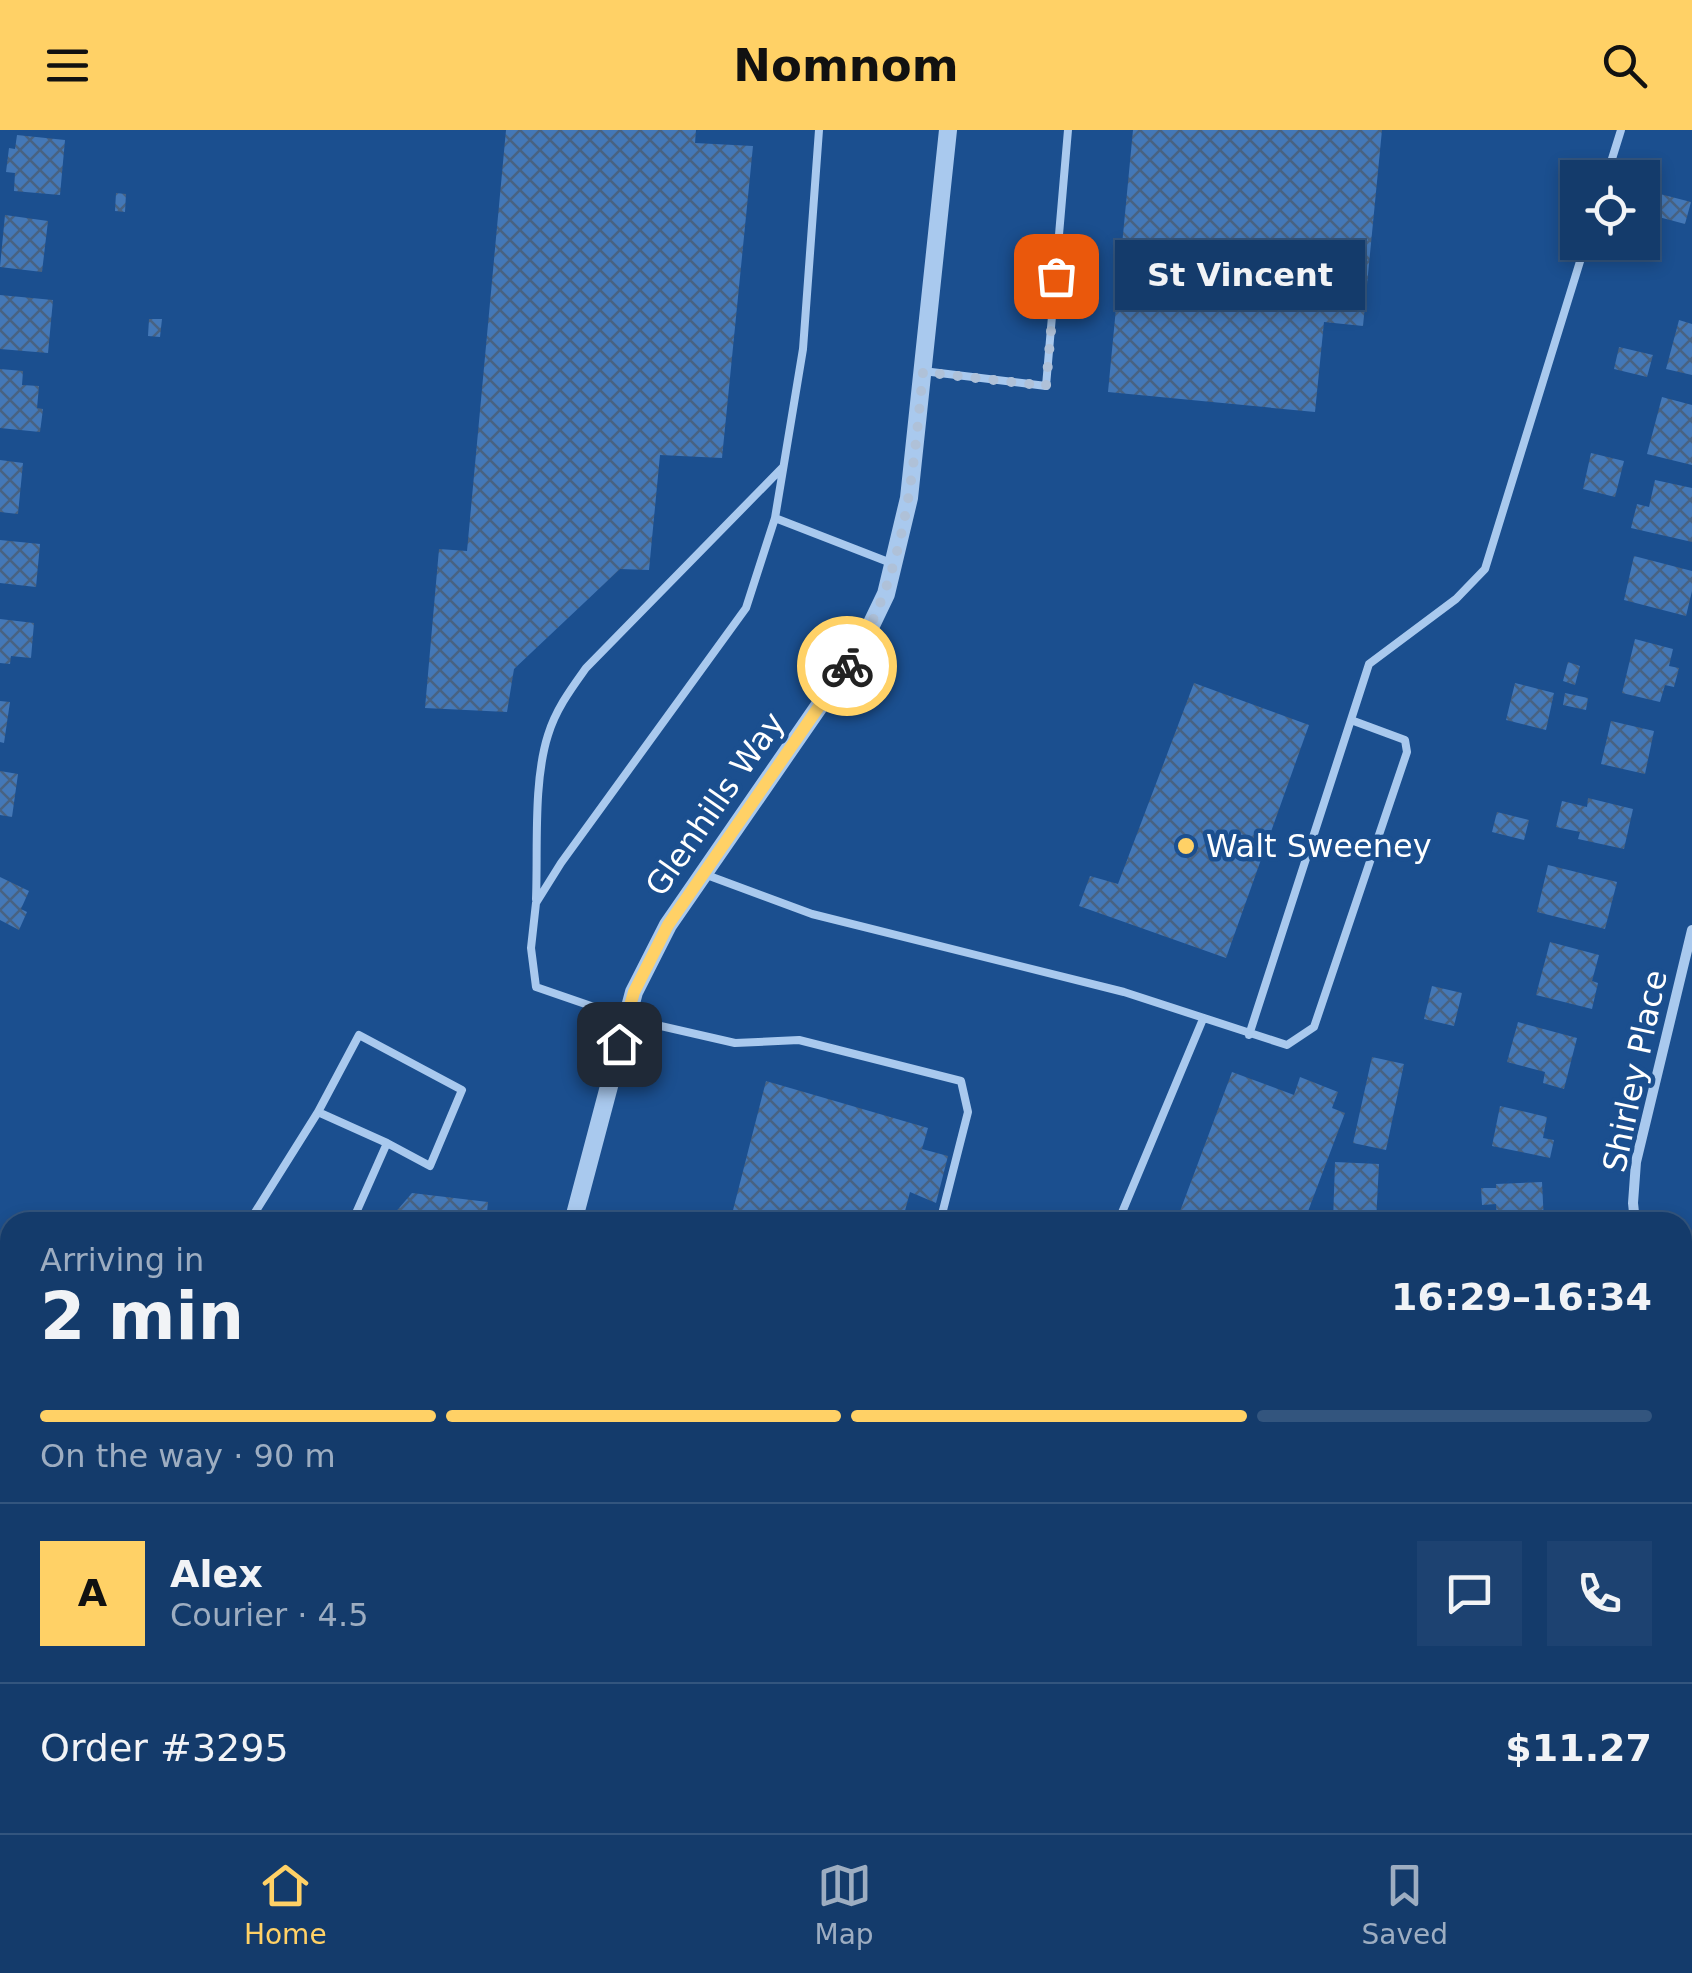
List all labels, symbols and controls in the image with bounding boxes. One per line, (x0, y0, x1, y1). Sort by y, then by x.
icon: menu (40, 38, 95, 93)
icon: search (1597, 38, 1652, 93)
text: Nomnom (733, 39, 959, 92)
map controls (1560, 160, 1660, 260)
button: locate (1560, 160, 1660, 260)
pin (1014, 234, 1099, 319)
callout: St Vincent (1116, 241, 1366, 311)
icon: bag (1029, 249, 1084, 304)
text: St Vincent (1147, 256, 1333, 294)
courier (797, 616, 897, 716)
icon: bike (820, 639, 875, 694)
street label: Glenhills Way (638, 705, 792, 903)
place label: Walt Sweeney (1206, 827, 1432, 865)
marker: Walt Sweeney (1175, 835, 1197, 857)
street label: Shirley Place (1595, 967, 1675, 1175)
pin (577, 1002, 662, 1087)
icon: home (592, 1017, 647, 1072)
text: Arriving in (40, 1241, 204, 1279)
text: 16:29–16:34 (1391, 1275, 1652, 1319)
text: 2 min (40, 1279, 244, 1354)
text: On the way · 90 m (40, 1437, 336, 1475)
button: chat (1417, 1541, 1522, 1646)
button: phone (1547, 1541, 1652, 1646)
text: Alex (170, 1552, 263, 1596)
text: A (78, 1571, 107, 1615)
text: Courier · 4.5 (170, 1596, 369, 1634)
text: Order #3295 (40, 1726, 289, 1770)
text: $11.27 (1505, 1726, 1652, 1770)
tab: Home (244, 1858, 327, 1951)
tab: Map (815, 1858, 874, 1951)
tab: Saved (1362, 1858, 1448, 1951)

